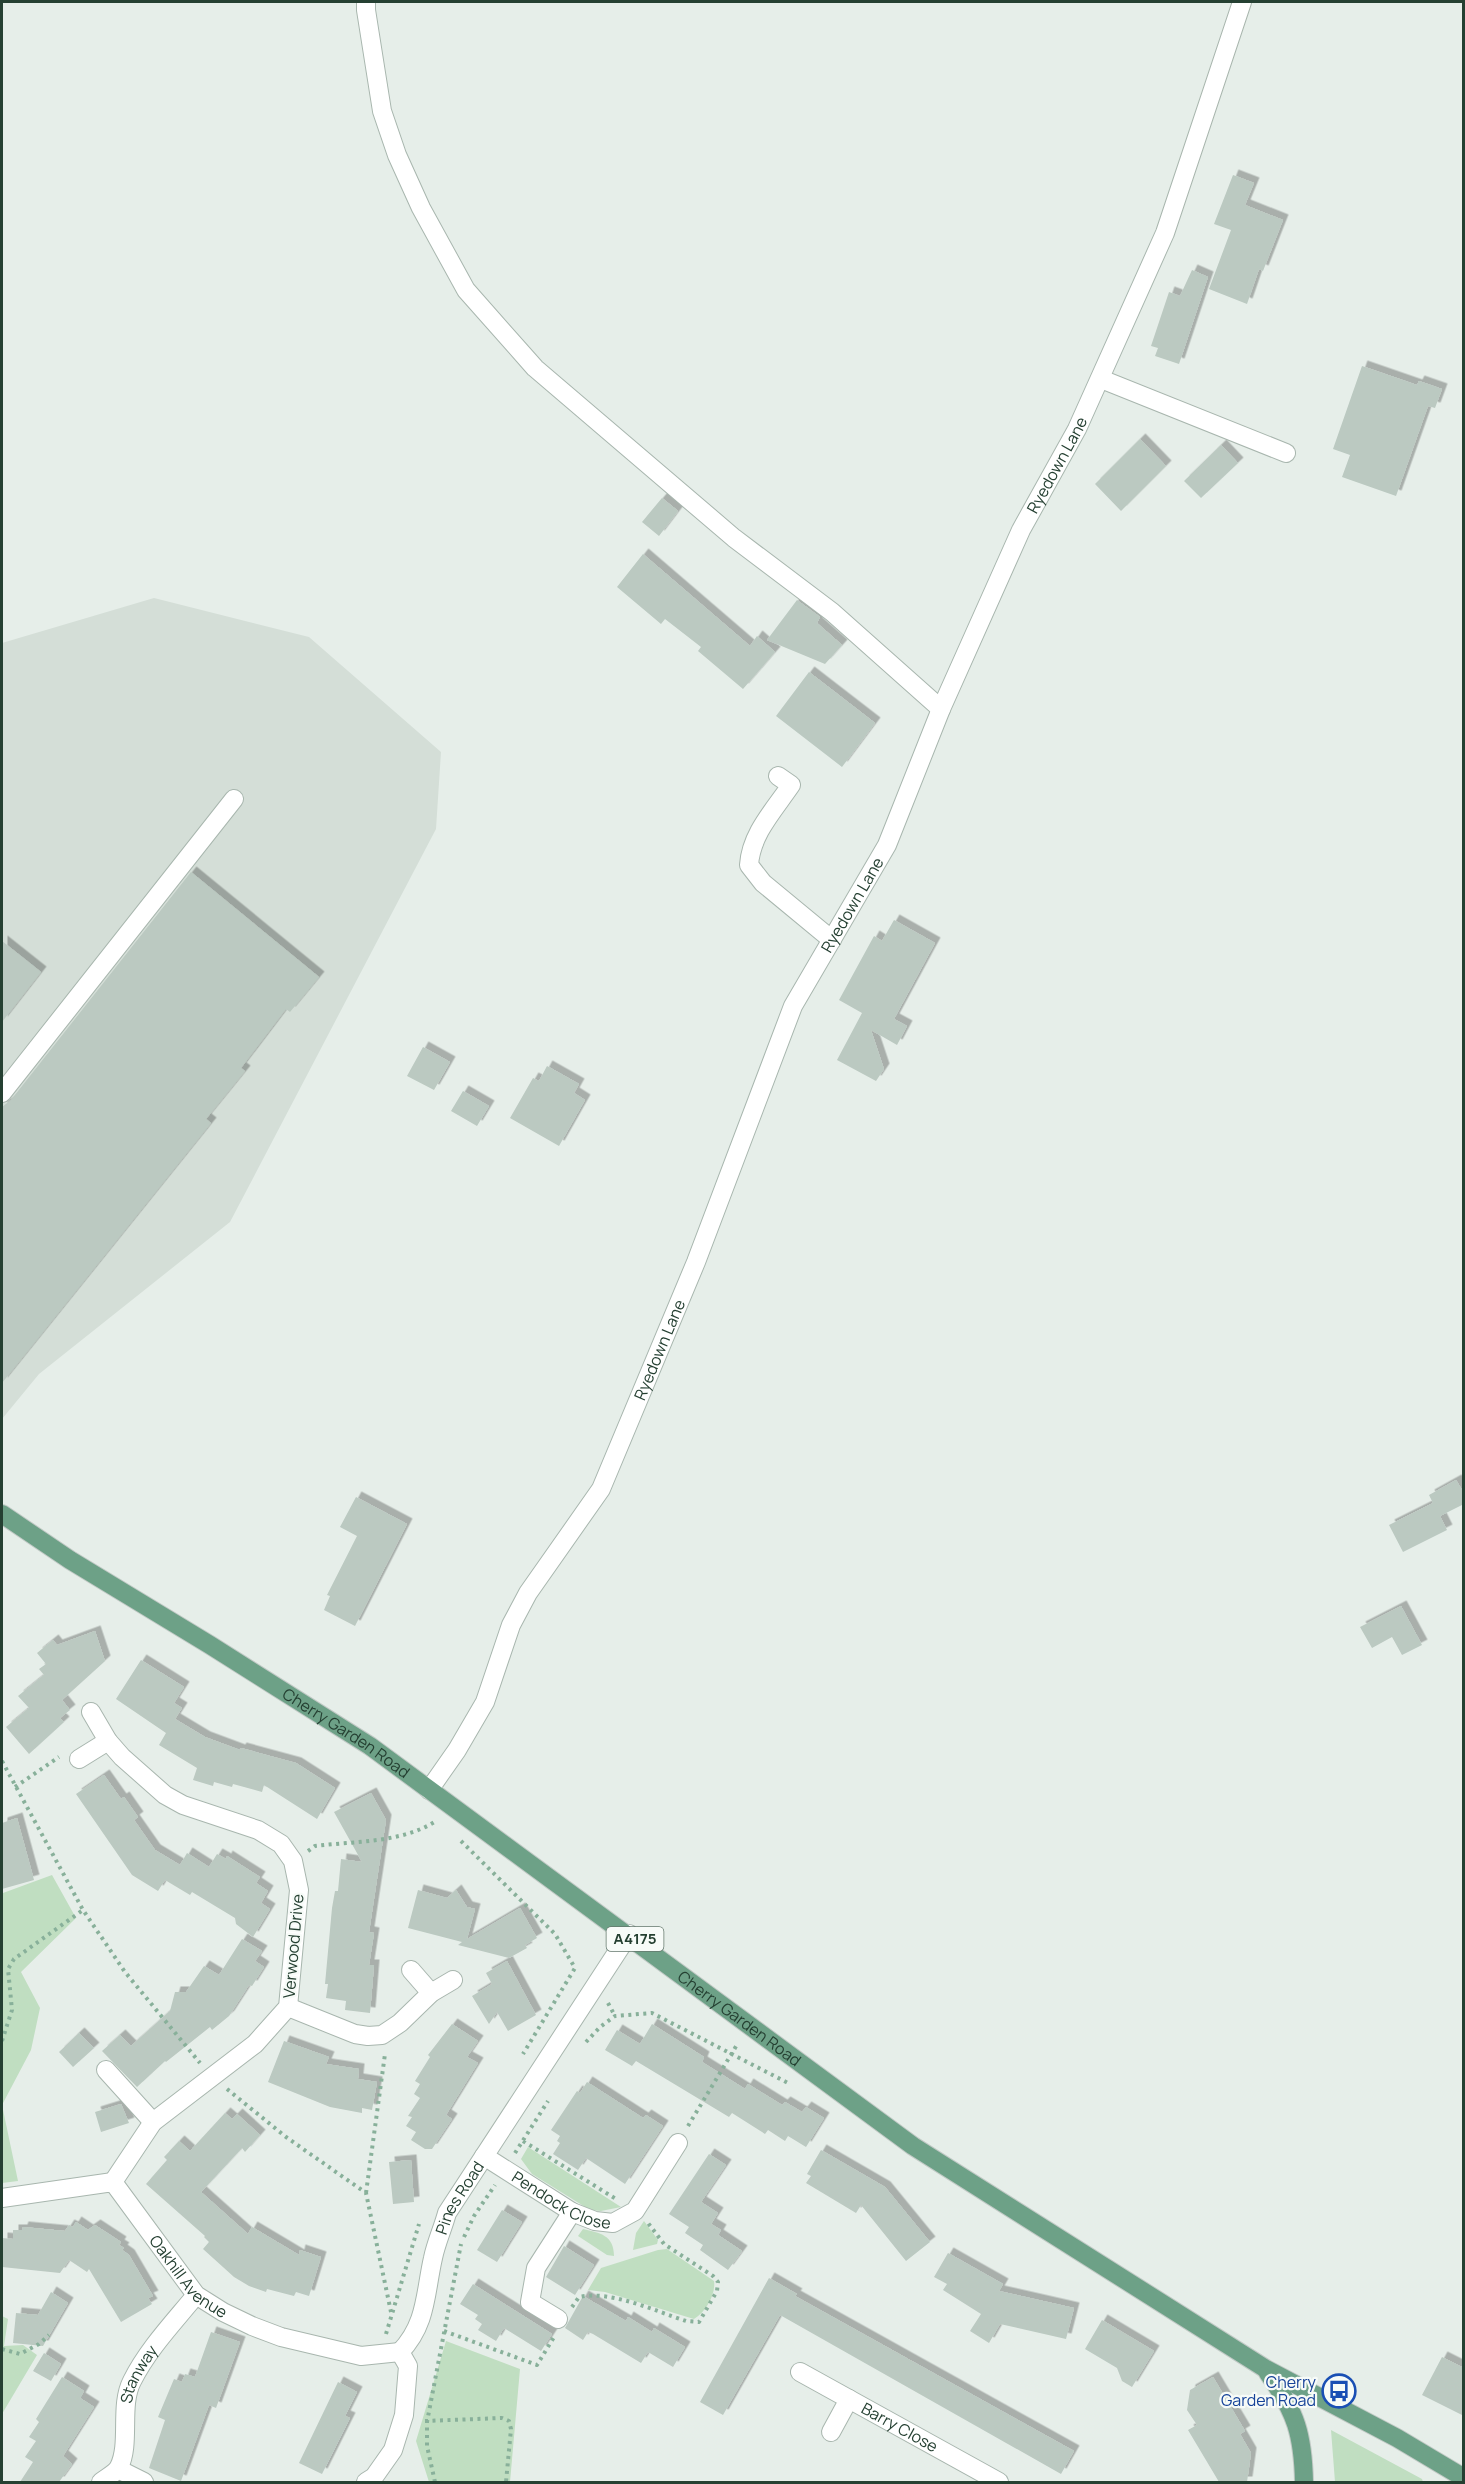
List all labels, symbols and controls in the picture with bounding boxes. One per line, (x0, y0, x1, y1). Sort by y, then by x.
street label: Ryedown Lane (1021, 413, 1092, 517)
street label: Ryedown Lane (816, 853, 889, 957)
street label: Ryedown Lane (628, 1296, 690, 1403)
street label: Cherry Garden Road (278, 1683, 414, 1783)
street label: Verwood Drive (277, 1893, 309, 1999)
road number: A4175 (606, 1927, 664, 1951)
street label: Cherry Garden Road (673, 1965, 806, 2071)
street label: Pines Road (430, 2157, 489, 2237)
street label: Pendock Close (508, 2166, 612, 2234)
street label: Oakhill Avenue (145, 2230, 232, 2323)
street label: Stanway (115, 2340, 163, 2405)
place label: Cherry Garden Road (1221, 2371, 1317, 2411)
bus stop icon: Cherry Garden Road (1321, 2373, 1357, 2409)
street label: Barry Close (858, 2397, 942, 2457)

